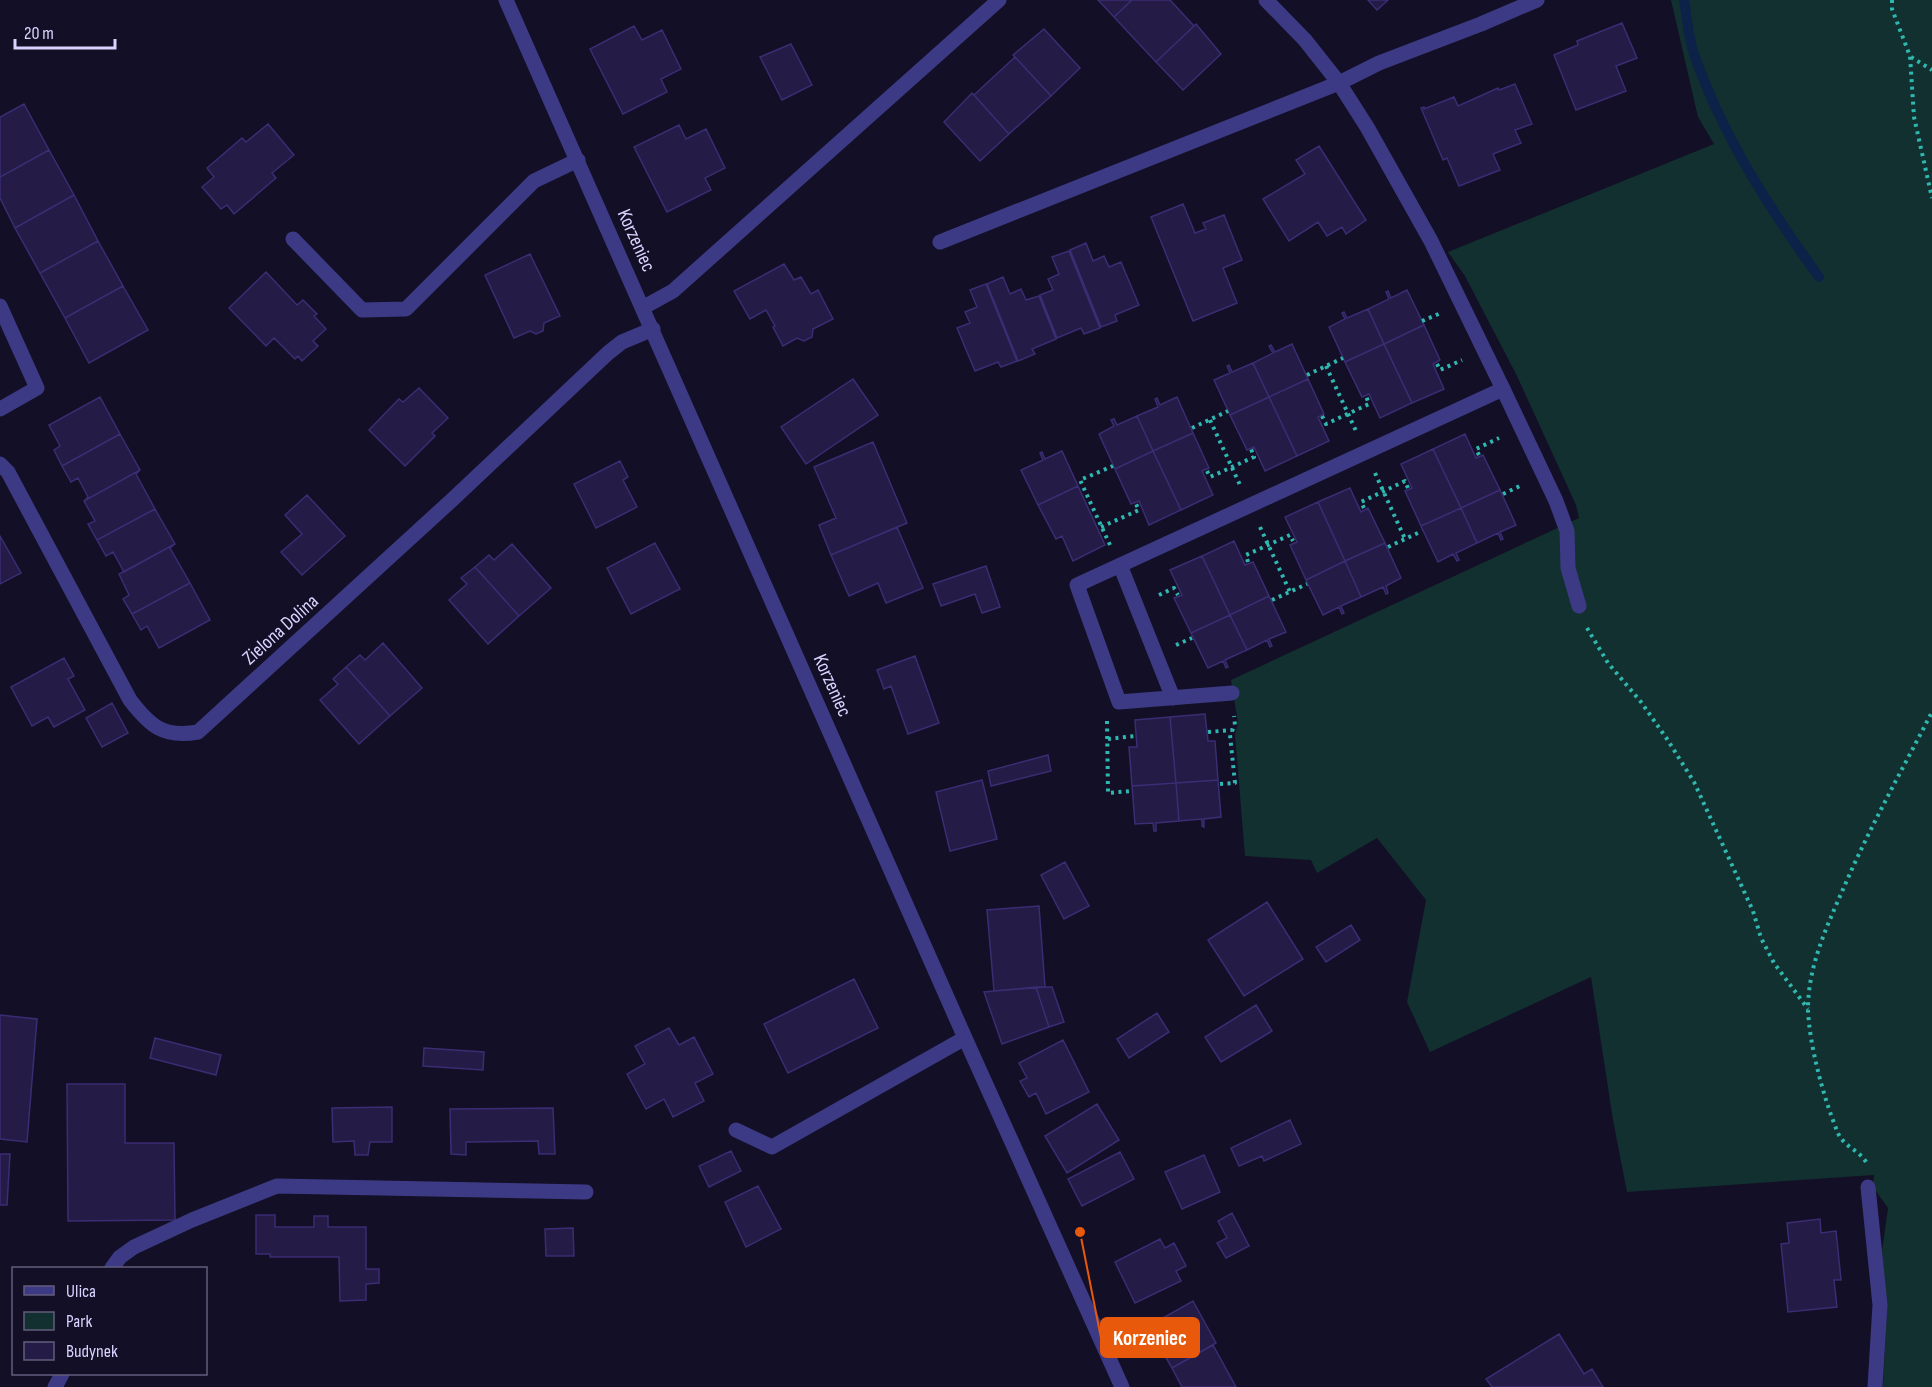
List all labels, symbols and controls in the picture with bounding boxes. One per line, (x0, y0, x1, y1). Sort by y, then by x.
scale bar (15, 12, 116, 50)
text: 20 m (24, 23, 54, 44)
street label: Korzeniec (612, 205, 660, 275)
street label: Zielona Dolina (238, 589, 324, 670)
street label: Korzeniec (808, 650, 856, 720)
legend (12, 1267, 207, 1375)
text: Ulica (66, 1281, 96, 1302)
text: Park (66, 1311, 92, 1332)
callout: Korzeniec (1101, 1318, 1199, 1357)
text: Korzeniec (1113, 1326, 1187, 1351)
text: Budynek (66, 1341, 118, 1362)

